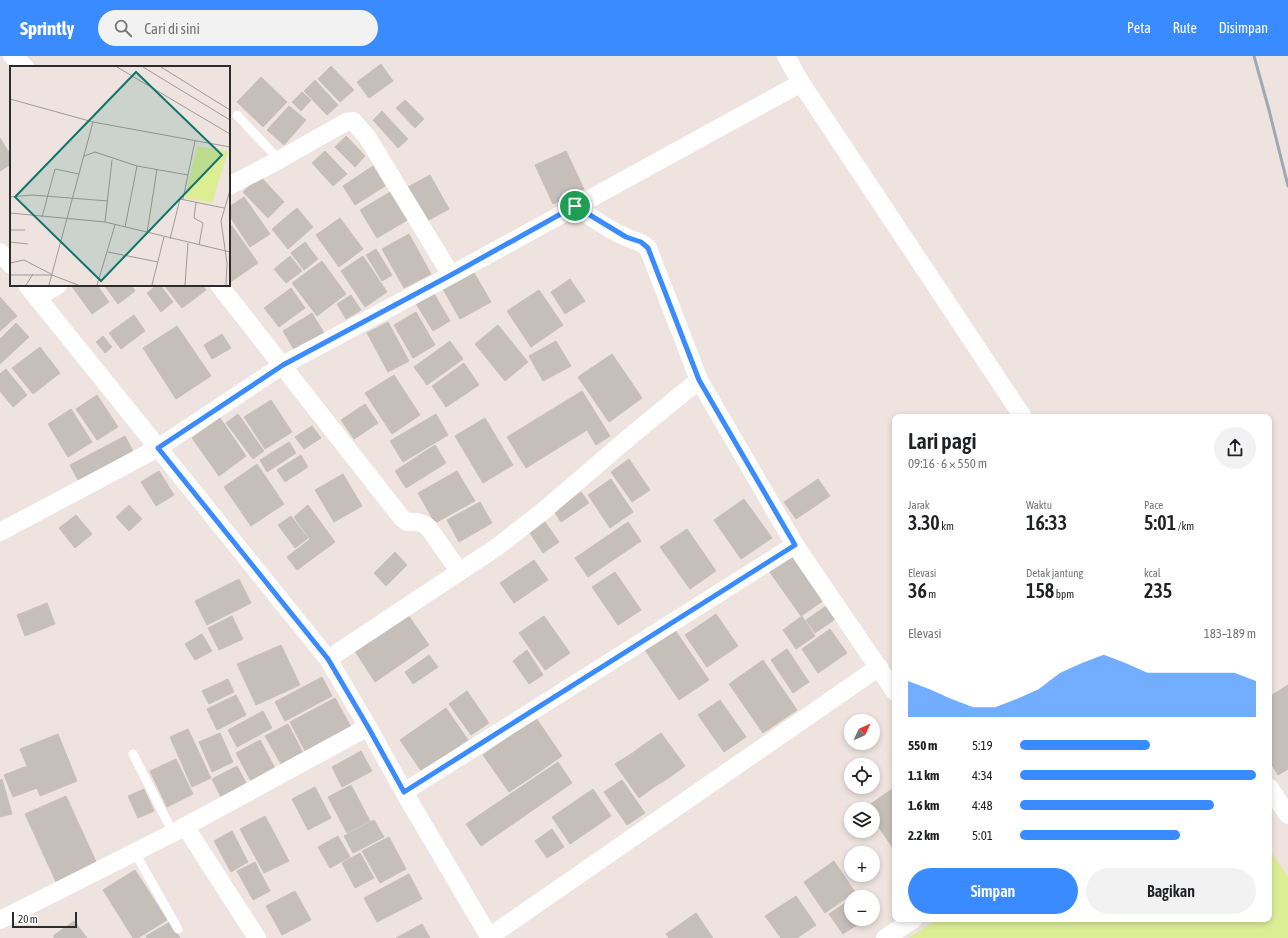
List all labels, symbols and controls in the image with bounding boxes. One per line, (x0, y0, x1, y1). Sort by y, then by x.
search box (98, 10, 378, 46)
text: Sprintly (20, 17, 74, 39)
icon: search (112, 17, 134, 39)
text: Cari di sini (144, 20, 200, 37)
text: Peta (1127, 20, 1151, 36)
text: Rute (1173, 20, 1197, 36)
text: Disimpan (1219, 20, 1268, 36)
inset map (10, 66, 230, 286)
pin (558, 189, 592, 223)
icon: arrive (564, 195, 586, 217)
button: share (1214, 427, 1256, 469)
text: Lari pagi (908, 428, 977, 454)
text: 09:16 · 6 × 550 m (908, 456, 987, 471)
text: Jarak (908, 499, 930, 511)
text: Waktu (1026, 499, 1052, 511)
text: Pace (1144, 499, 1163, 511)
text: 3.30 (908, 511, 940, 534)
text: 16:33 (1026, 511, 1067, 534)
text: 5:01 (1144, 511, 1176, 534)
text: km (940, 520, 954, 532)
text: /km (1176, 520, 1194, 532)
text: Elevasi (908, 567, 936, 579)
text: Detak jantung (1026, 567, 1083, 579)
text: kcal (1144, 567, 1161, 579)
text: 36 (908, 579, 927, 602)
text: 158 (1026, 579, 1054, 602)
text: 235 (1144, 579, 1172, 602)
text: m (927, 588, 936, 600)
text: bpm (1054, 588, 1074, 600)
text: Elevasi (908, 626, 941, 641)
text: 183–189 m (1204, 626, 1256, 641)
north arrow (844, 714, 880, 750)
map controls (844, 714, 880, 926)
text: 550 m (908, 738, 937, 753)
text: 5:19 (972, 738, 993, 753)
button: locate (844, 758, 880, 794)
text: 1.1 km (908, 768, 939, 783)
text: 4:34 (972, 768, 993, 783)
text: 1.6 km (908, 798, 939, 813)
text: 4:48 (972, 798, 993, 813)
button: layers (844, 802, 880, 838)
text: 2.2 km (908, 828, 939, 843)
text: 5:01 (972, 828, 993, 843)
button: + (844, 846, 880, 882)
button: Simpan (908, 868, 1078, 914)
button: Bagikan (1086, 868, 1256, 914)
button: − (844, 890, 880, 926)
scale bar (12, 910, 77, 929)
text: 20 m (18, 913, 38, 925)

